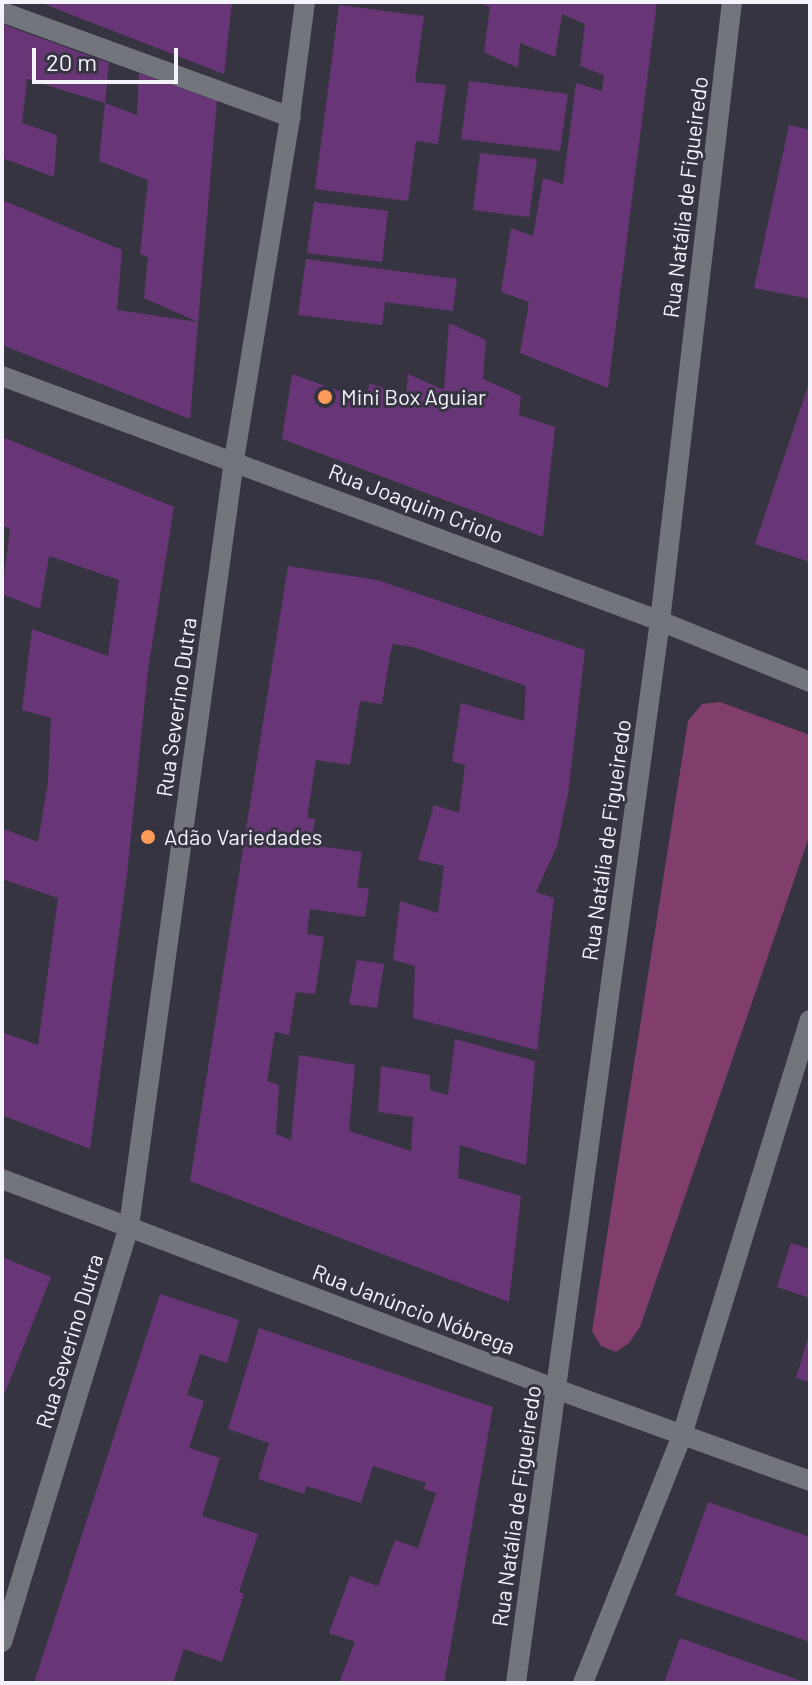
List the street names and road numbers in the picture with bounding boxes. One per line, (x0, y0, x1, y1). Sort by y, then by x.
street label: Rua Natália de Figueiredo (657, 75, 713, 319)
street label: Rua Joaquim Criolo (325, 458, 507, 548)
street label: Rua Severino Dutra (150, 616, 202, 798)
street label: Rua Natália de Figueiredo (576, 718, 636, 962)
street label: Rua Severino Dutra (30, 1251, 108, 1431)
street label: Rua Janúncio Nóbrega (309, 1258, 519, 1360)
street label: Rua Natália de Figueiredo (486, 1384, 546, 1628)

